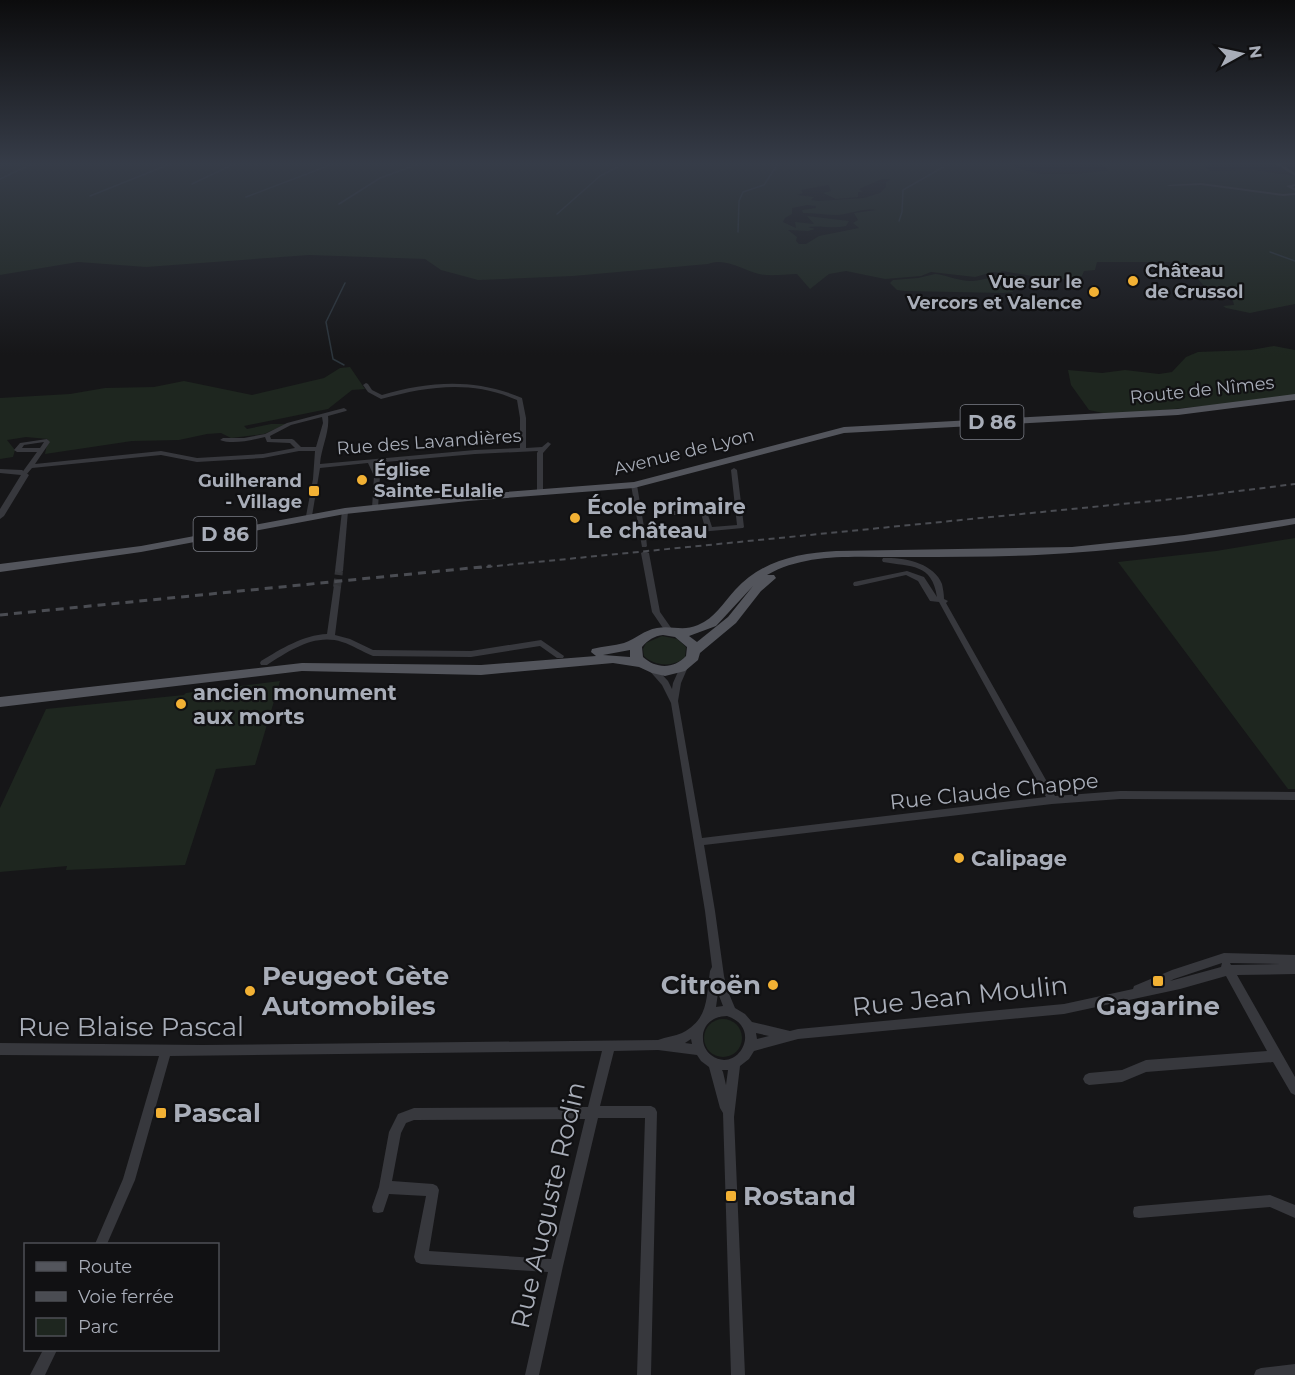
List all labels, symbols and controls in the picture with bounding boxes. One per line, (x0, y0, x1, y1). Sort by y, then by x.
north arrow (1211, 24, 1271, 84)
text: N (1245, 44, 1266, 60)
place label: Château de Crussol (1145, 260, 1243, 303)
place label: Vue sur le Vercors et Valence (906, 271, 1082, 314)
marker: Château de Crussol (1126, 274, 1140, 288)
marker: Vue sur le Vercors et Valence (1087, 285, 1101, 299)
street label: Route de Nîmes (1129, 371, 1275, 409)
road number: D 86 (960, 405, 1024, 439)
street label: Avenue de Lyon (611, 424, 757, 480)
street label: Rue des Lavandières (336, 425, 522, 459)
place label: Église Sainte-Eulalie (374, 459, 504, 502)
place label: Guilherand - Village (198, 470, 302, 513)
marker: Église Sainte-Eulalie (355, 473, 369, 487)
marker: Guilherand - Village (307, 484, 321, 498)
place label: École primaire Le château (587, 494, 746, 543)
marker: École primaire Le château (568, 511, 582, 525)
road number: D 86 (194, 517, 256, 551)
place label: ancien monument aux morts (193, 680, 397, 729)
marker: ancien monument aux morts (174, 697, 188, 711)
street label: Rue Claude Chappe (888, 768, 1100, 814)
place label: Calipage (971, 846, 1067, 871)
marker: Calipage (952, 851, 966, 865)
place label: Peugeot Gète Automobiles (261, 960, 449, 1022)
place label: Citroën (661, 969, 761, 1001)
street label: Rue Jean Moulin (850, 969, 1070, 1023)
marker: Gagarine (1151, 974, 1165, 988)
marker: Citroën (766, 978, 780, 992)
marker: Peugeot Gète Automobiles (243, 984, 257, 998)
place label: Gagarine (1096, 990, 1220, 1022)
street label: Rue Blaise Pascal (18, 1011, 244, 1043)
street label: Rue Auguste Rodin (504, 1078, 592, 1332)
place label: Pascal (173, 1097, 261, 1129)
marker: Pascal (154, 1106, 168, 1120)
place label: Rostand (743, 1180, 856, 1212)
marker: Rostand (724, 1189, 738, 1203)
legend (24, 1243, 219, 1351)
text: Route (78, 1256, 132, 1278)
text: Voie ferrée (78, 1286, 174, 1308)
text: Parc (78, 1316, 118, 1338)

